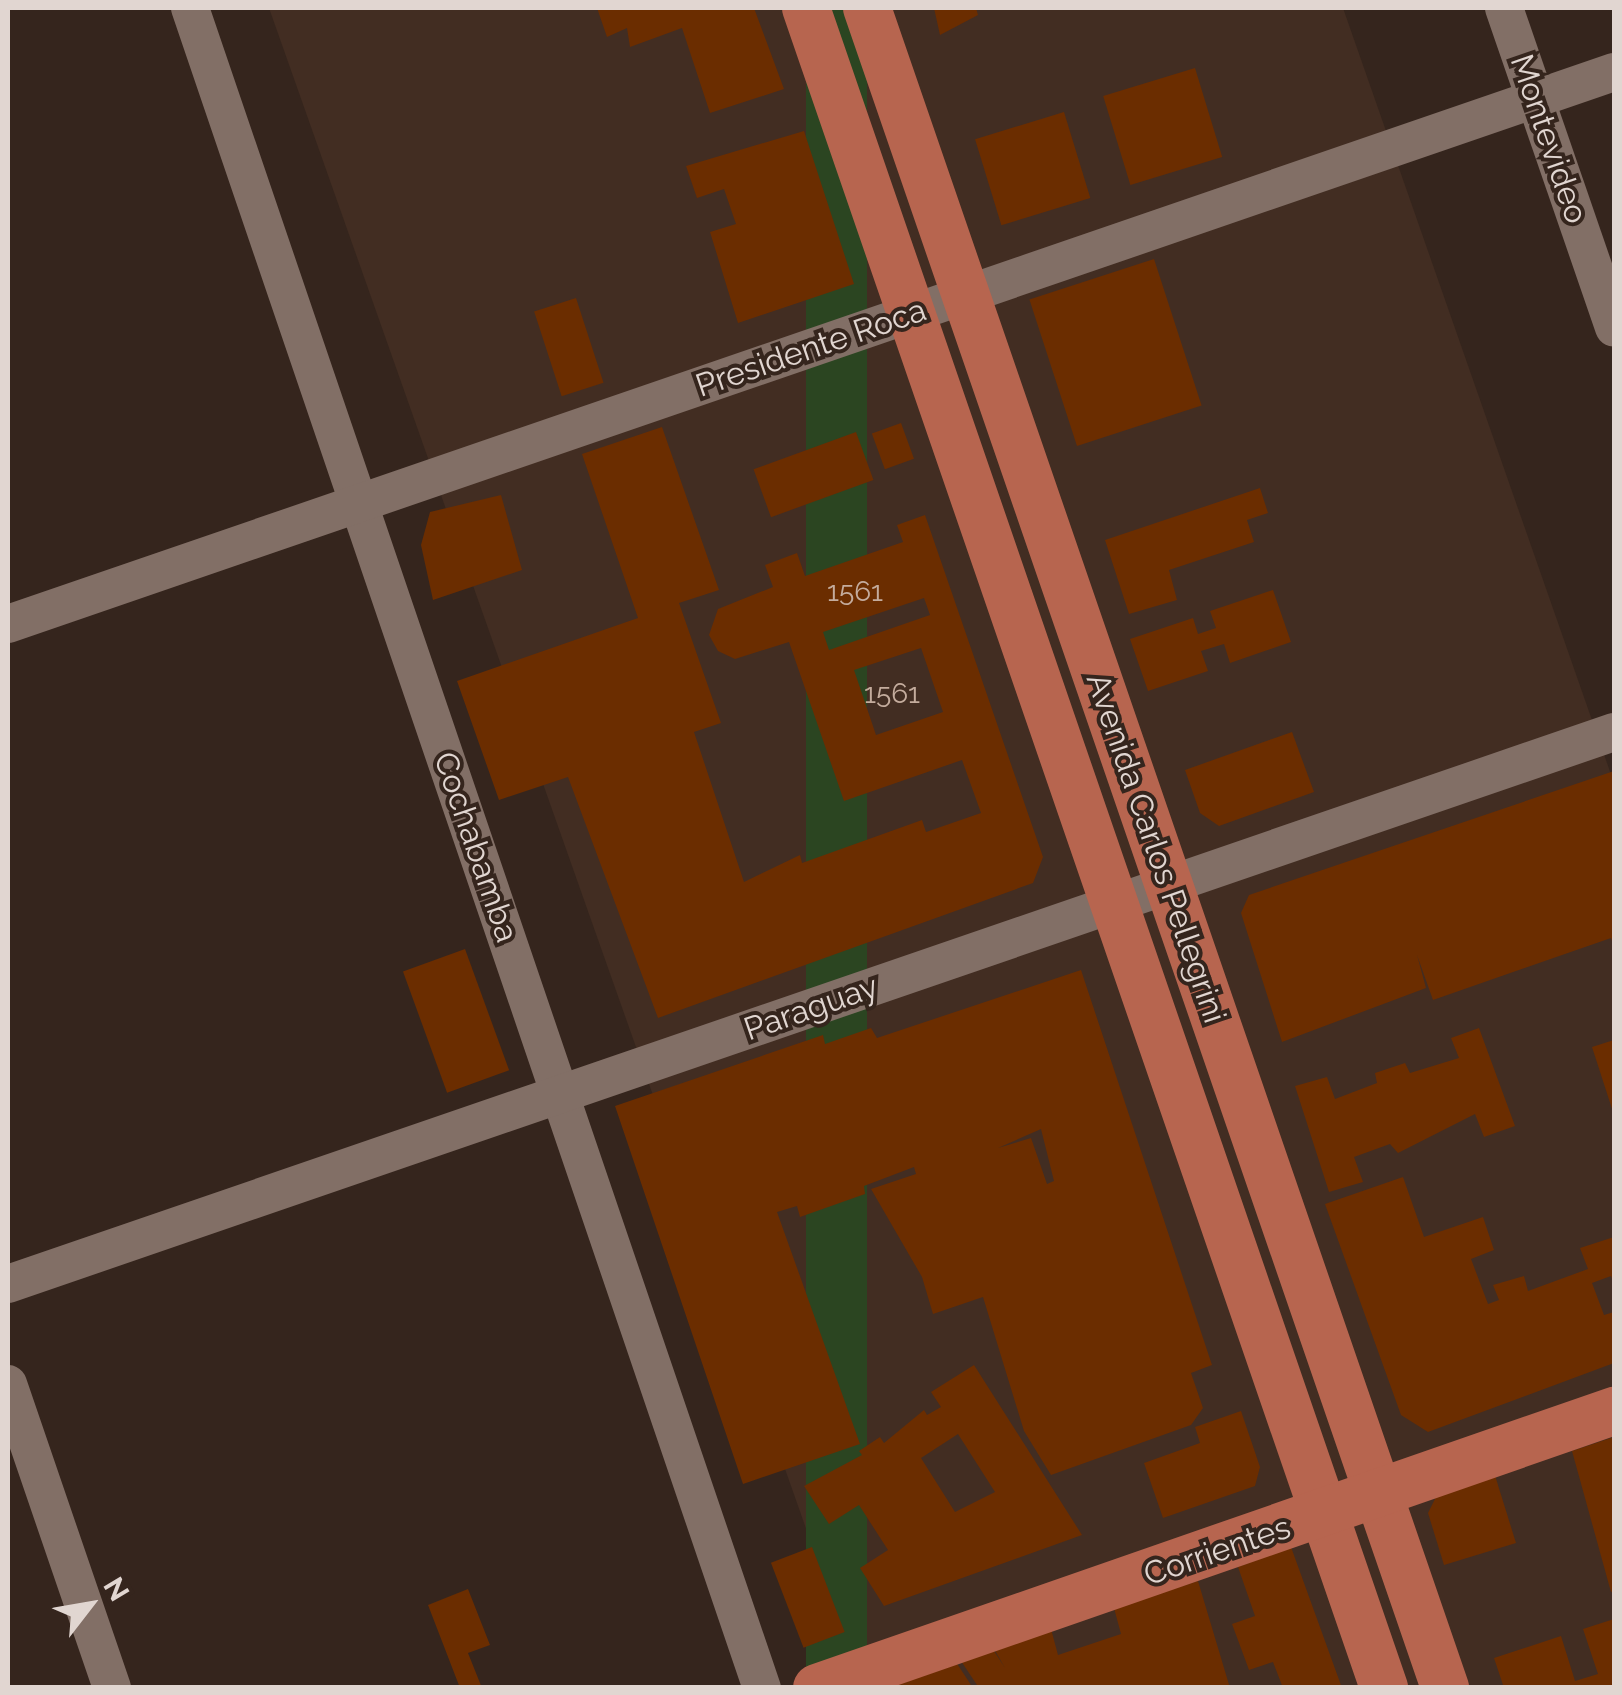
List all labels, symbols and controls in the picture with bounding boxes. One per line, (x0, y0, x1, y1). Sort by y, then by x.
street label: Montevideo (1502, 50, 1596, 228)
street label: Presidente Roca (691, 291, 931, 405)
house number: 1561 (827, 575, 883, 609)
street label: Avenida Carlos Pellegrini (1078, 668, 1234, 1028)
house number: 1561 (864, 677, 920, 711)
street label: Cochabamba (426, 747, 526, 947)
street label: Paraguay (739, 967, 883, 1049)
street label: Corrientes (1139, 1508, 1295, 1594)
north arrow (40, 1555, 140, 1655)
text: N (96, 1572, 136, 1607)

